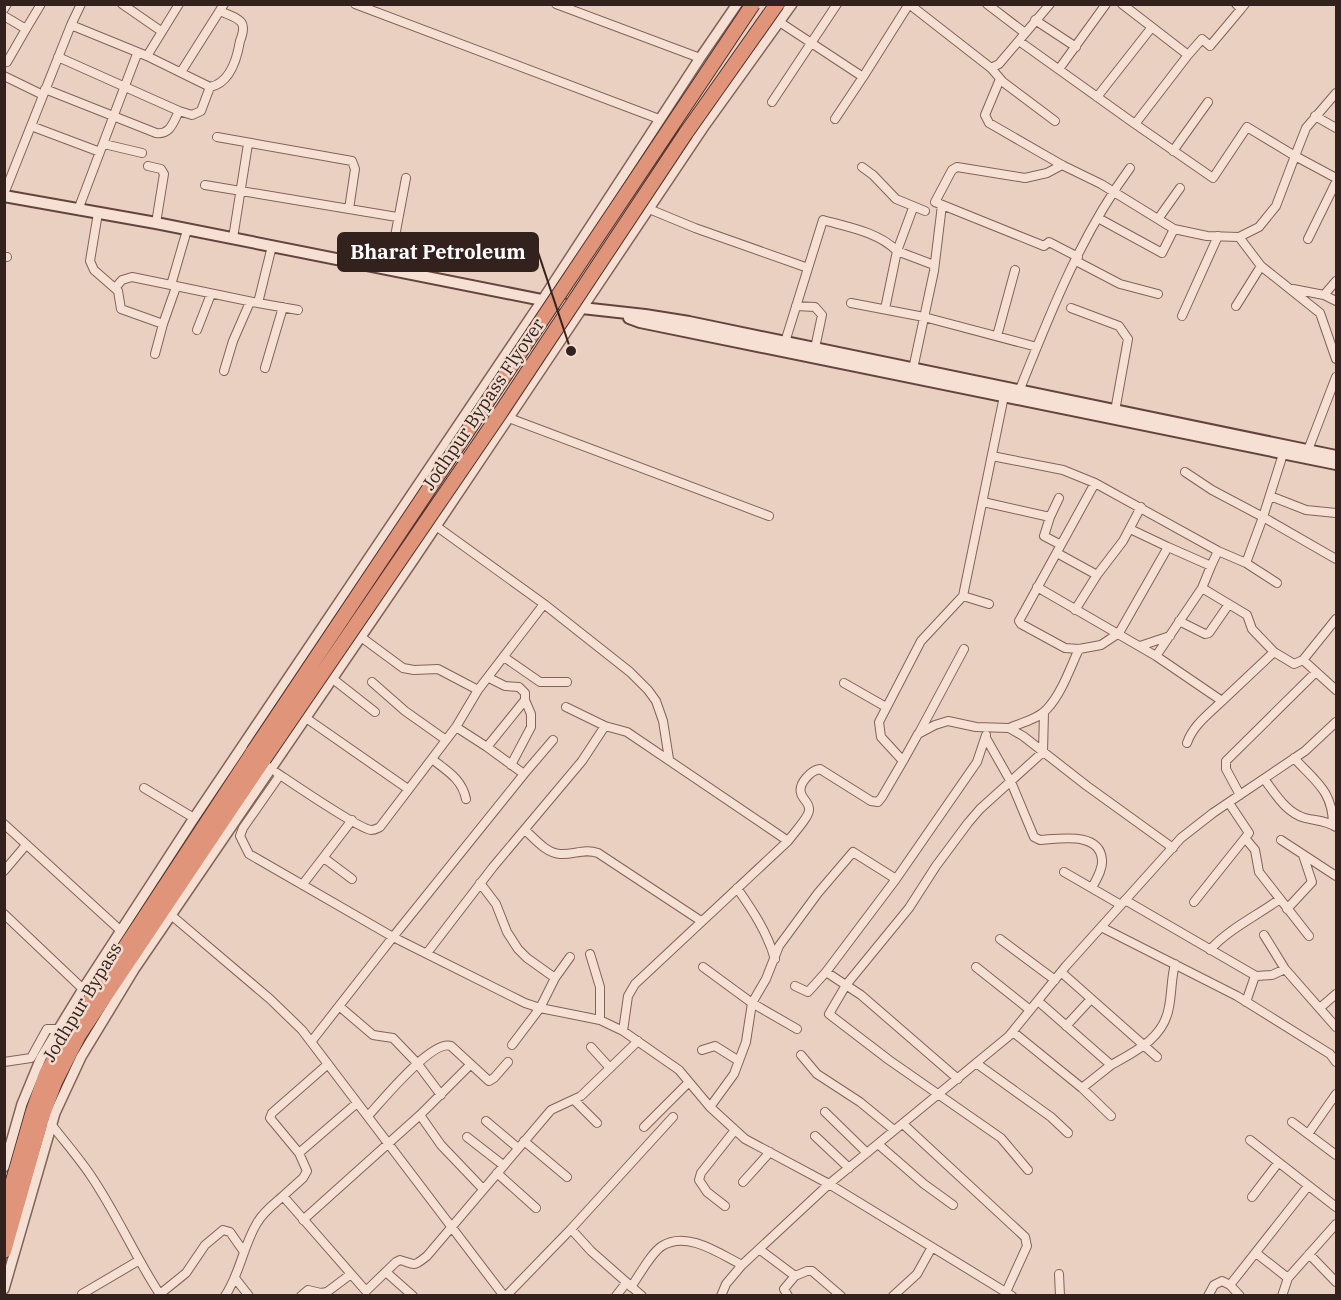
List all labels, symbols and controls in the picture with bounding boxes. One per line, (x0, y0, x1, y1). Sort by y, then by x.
callout: Bharat Petroleum (338, 233, 538, 271)
text: Bharat Petroleum (350, 238, 526, 265)
street label: Jodhpur Bypass Flyover (417, 314, 549, 494)
street label: Jodhpur Bypass (37, 938, 127, 1066)

